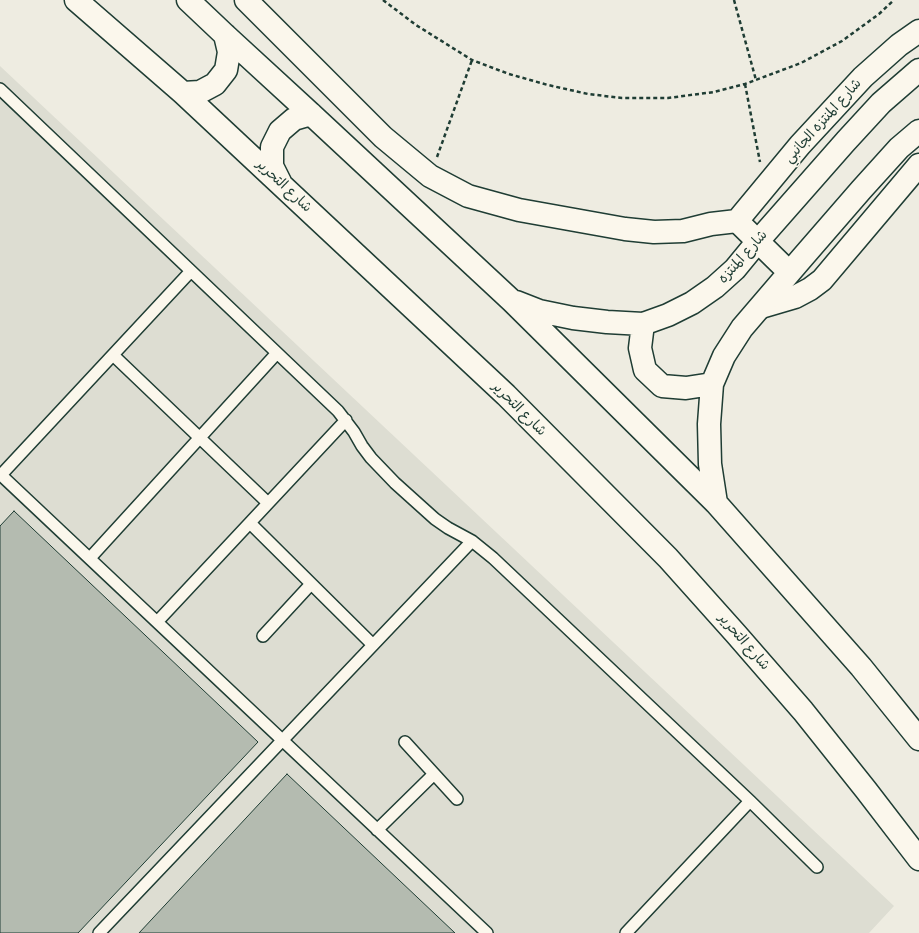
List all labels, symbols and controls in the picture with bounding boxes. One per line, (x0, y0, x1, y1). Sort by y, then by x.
street label: شارع المنتزه الجانبي (781, 75, 865, 167)
street label: شارع التحرير (253, 156, 315, 216)
street label: شارع المنتزه (715, 227, 771, 287)
street label: شارع التحرير (488, 378, 550, 440)
street label: شارع التحرير (715, 610, 773, 674)

